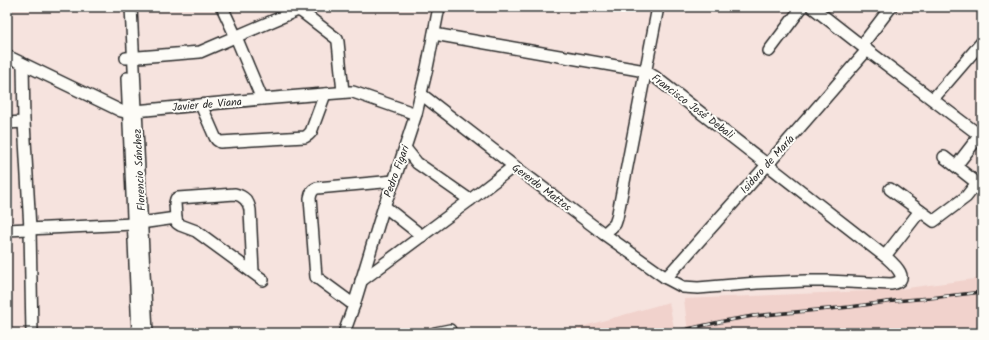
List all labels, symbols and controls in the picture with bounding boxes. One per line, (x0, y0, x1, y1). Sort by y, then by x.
street label: Francisco José Debali (647, 70, 738, 144)
street label: Javier de Viana (171, 93, 243, 117)
street label: Florencio Sánchez (129, 128, 151, 212)
street label: Isidoro de María (736, 131, 799, 198)
street label: Pedro Figari (379, 142, 415, 200)
street label: Gererdo Mattos (508, 159, 575, 216)

